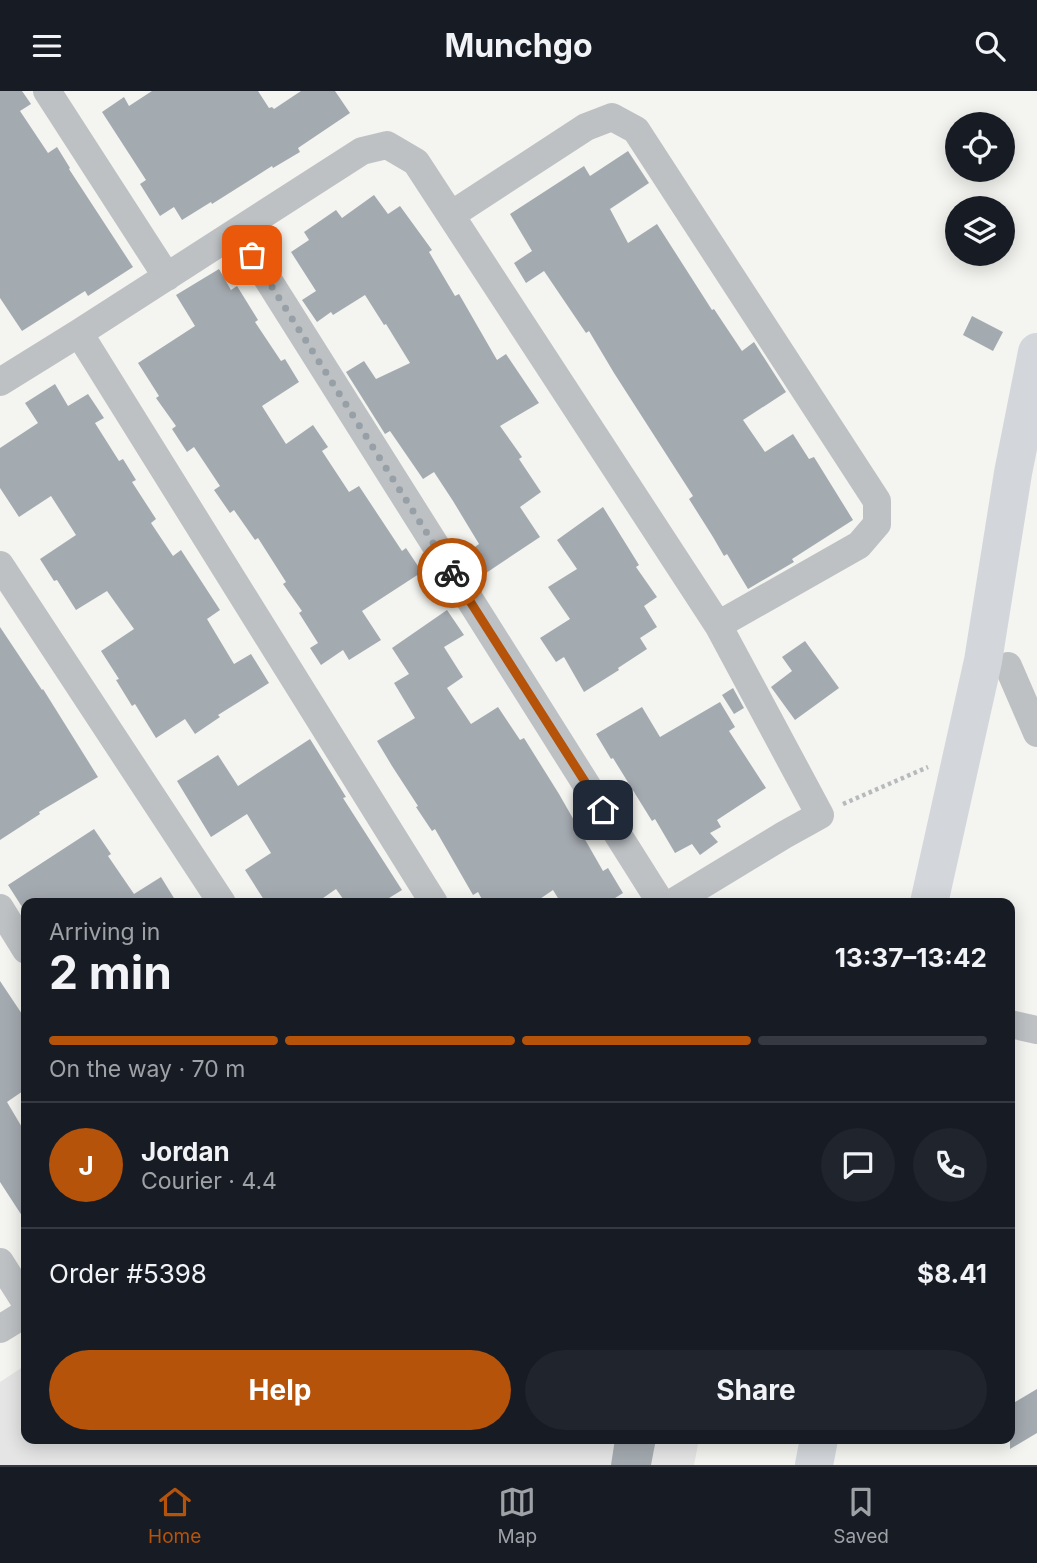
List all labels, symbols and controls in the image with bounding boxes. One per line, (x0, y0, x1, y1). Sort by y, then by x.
text: Munchgo (444, 26, 593, 65)
icon: menu (28, 27, 66, 65)
icon: search (971, 27, 1009, 65)
map controls (945, 112, 1015, 266)
button: locate (945, 112, 1015, 182)
button: layers (945, 196, 1015, 266)
pin (222, 225, 282, 285)
icon: bag (233, 236, 271, 274)
courier (417, 538, 487, 608)
icon: bike (433, 554, 471, 592)
pin (573, 780, 633, 840)
icon: home (584, 791, 622, 829)
text: Arriving in (49, 918, 160, 946)
text: 13:37–13:42 (835, 942, 987, 973)
text: 2 min (49, 944, 172, 1000)
text: On the way · 70 m (49, 1055, 245, 1083)
button: chat (821, 1128, 895, 1202)
button: phone (913, 1128, 987, 1202)
text: Jordan (141, 1136, 230, 1167)
text: J (78, 1150, 94, 1181)
text: Courier · 4.4 (141, 1167, 277, 1195)
text: Order #5398 (49, 1258, 207, 1289)
text: $8.41 (917, 1258, 987, 1289)
button: Help (49, 1350, 511, 1430)
button: Share (525, 1350, 987, 1430)
tab: Home (148, 1483, 201, 1548)
tab: Map (498, 1483, 537, 1548)
tab: Saved (833, 1483, 889, 1548)

